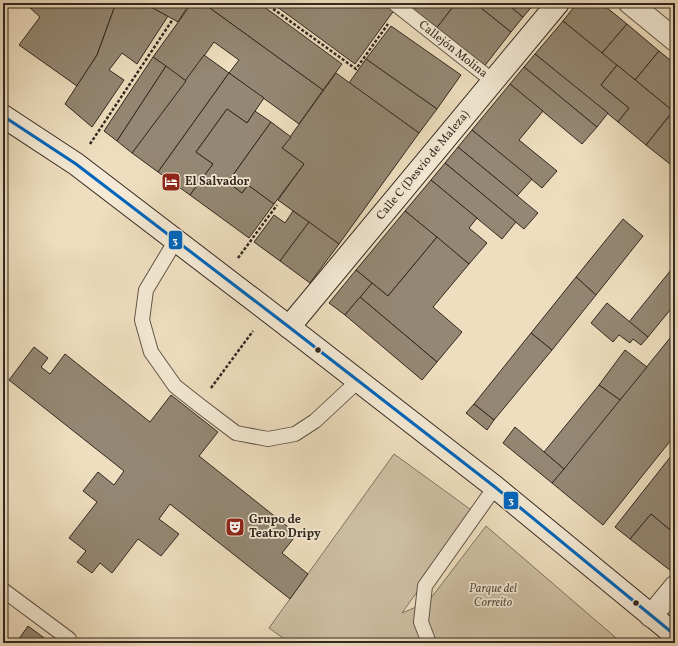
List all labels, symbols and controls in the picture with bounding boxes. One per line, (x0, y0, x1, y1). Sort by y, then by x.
street label: Callejón Molina (415, 17, 491, 82)
street label: Calle C (Desvío de Maleza) (373, 107, 474, 224)
hotel icon: El Salvador (160, 171, 182, 193)
place label: El Salvador (185, 174, 250, 190)
line badge: 3 (168, 230, 183, 250)
text: 3 (172, 234, 178, 249)
unlabelled marker (313, 345, 323, 355)
line badge: 3 (503, 491, 519, 510)
text: 3 (508, 494, 514, 509)
place label: Grupo de Teatro Dripy (249, 512, 321, 542)
theatre icon: Grupo de Teatro Dripy (224, 516, 246, 538)
park label: Parque del Correito (469, 581, 517, 611)
unlabelled marker (631, 598, 641, 608)

